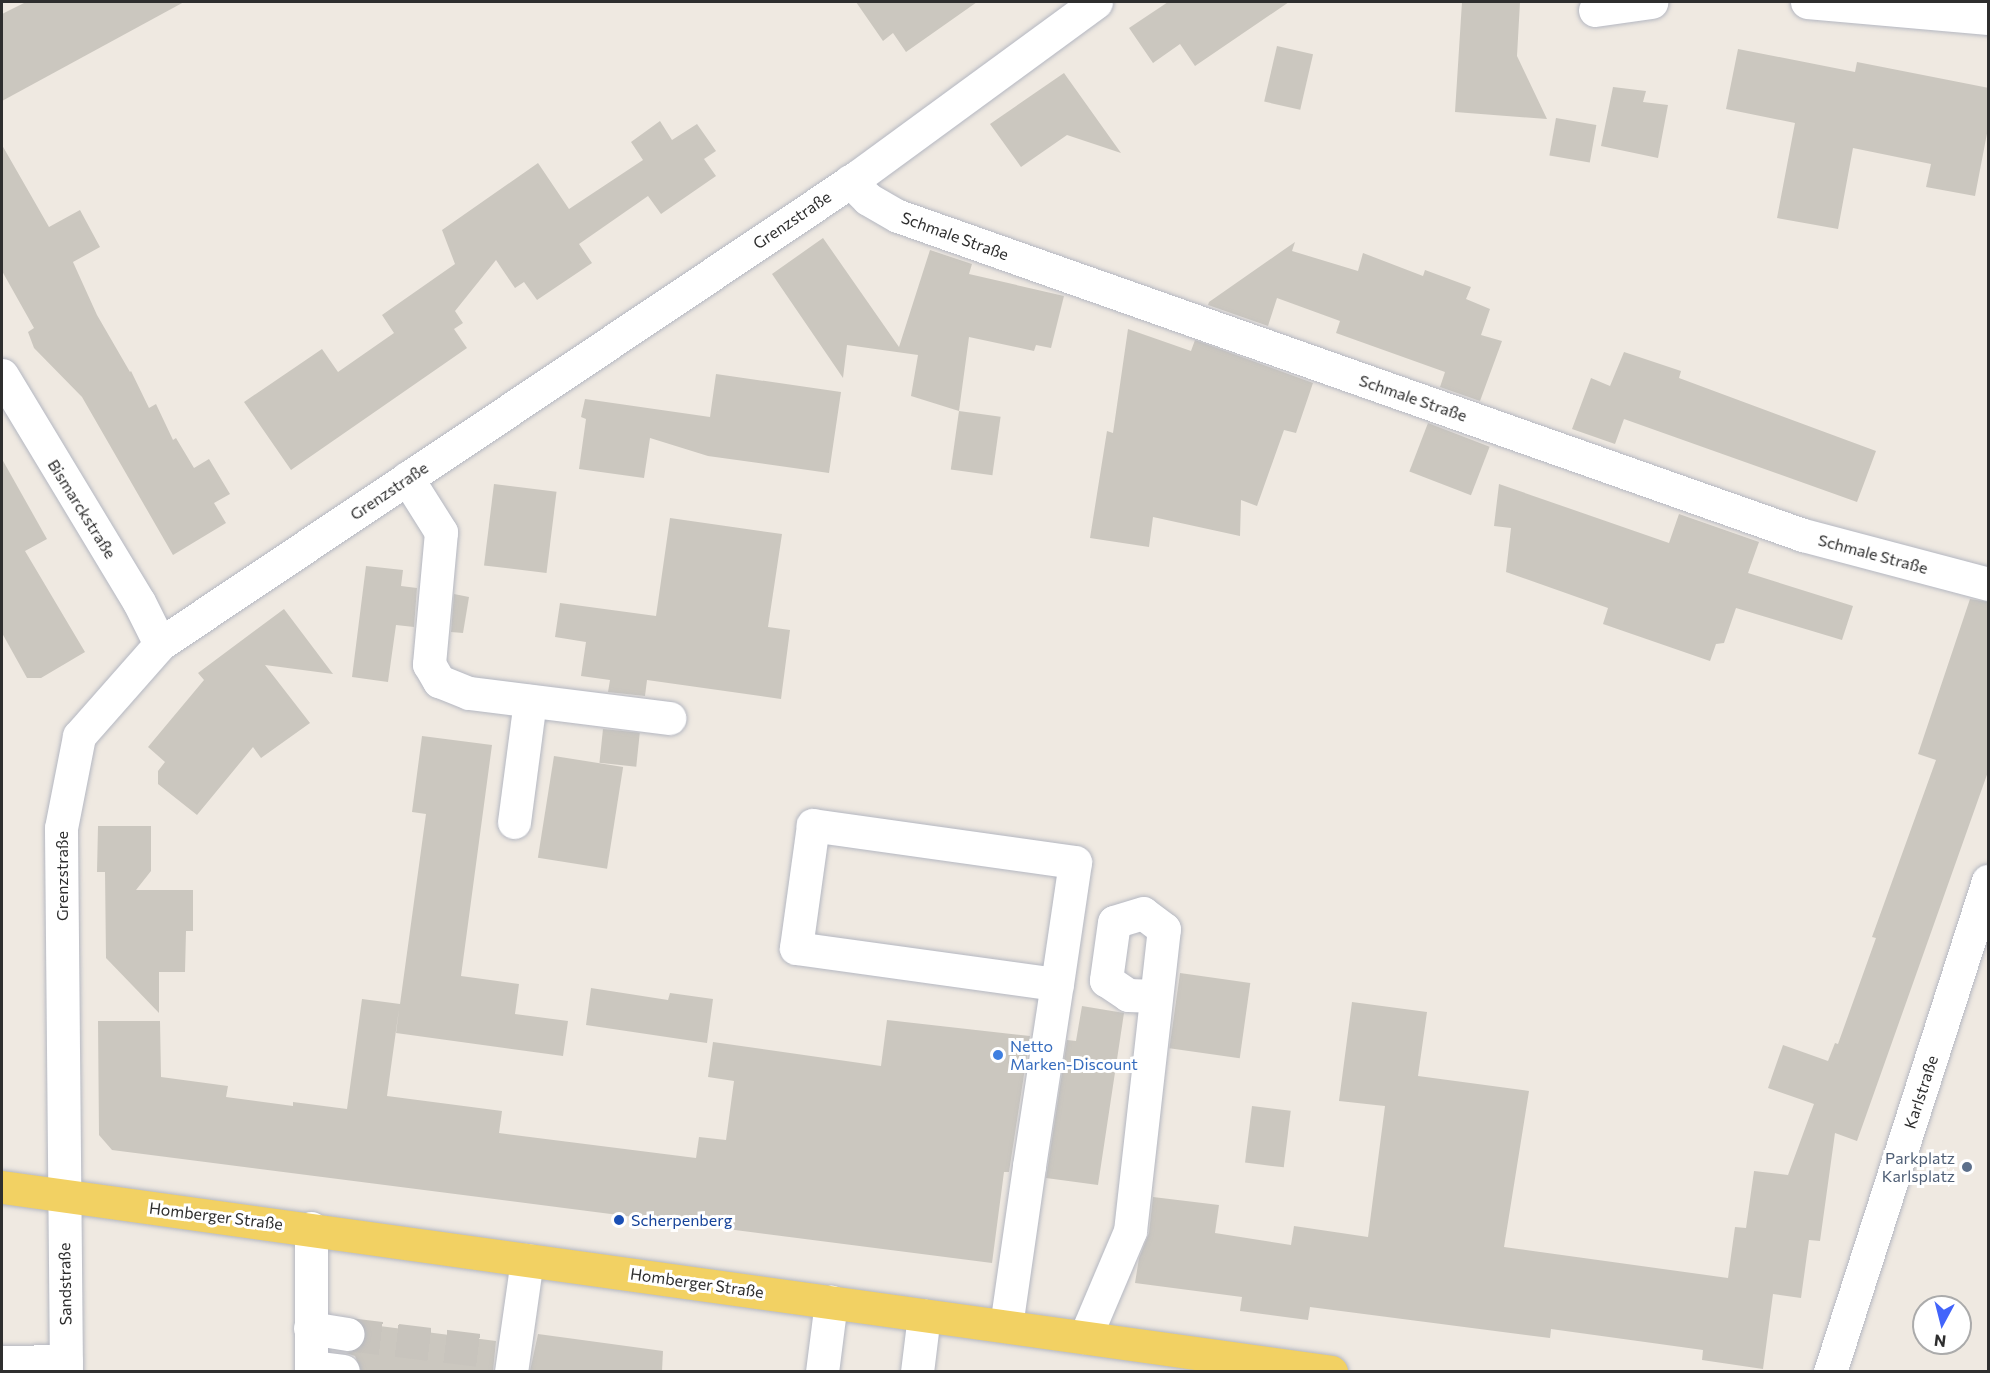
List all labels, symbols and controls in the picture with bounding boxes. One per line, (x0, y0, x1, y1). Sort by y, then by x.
street label: Grenzstraße (749, 187, 835, 253)
street label: Schmale Straße (899, 208, 1011, 264)
street label: Schmale Straße (1357, 371, 1469, 425)
street label: Bismarckstraße (44, 456, 120, 562)
street label: Grenzstraße (346, 458, 432, 524)
street label: Schmale Straße (1816, 530, 1930, 578)
street label: Grenzstraße (52, 831, 72, 921)
place label: Netto Marken-Discount (1010, 1036, 1138, 1074)
marker: Netto Marken-Discount (991, 1048, 1005, 1062)
street label: Karlstraße (1900, 1053, 1942, 1131)
place label: Parkplatz Karlsplatz (1882, 1148, 1955, 1186)
marker: Parkplatz Karlsplatz (1960, 1160, 1974, 1174)
street label: Homberger Straße (148, 1198, 284, 1234)
place label: Scherpenberg (631, 1210, 732, 1230)
marker: Scherpenberg (612, 1213, 626, 1227)
street label: Sandstraße (55, 1242, 75, 1326)
street label: Homberger Straße (629, 1264, 765, 1302)
north arrow (1912, 1295, 1972, 1355)
text: N (1933, 1331, 1947, 1352)

